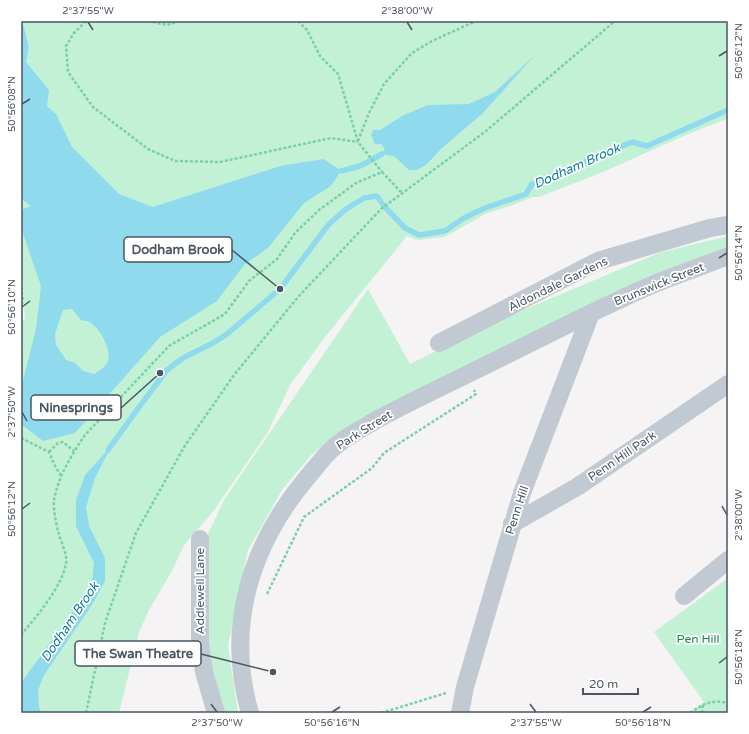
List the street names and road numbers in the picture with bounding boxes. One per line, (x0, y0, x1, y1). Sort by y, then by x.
street label: Aldondale Gardens (506, 254, 610, 314)
street label: Brunswick Street (612, 259, 707, 308)
street label: Park Street (334, 407, 395, 453)
street label: Penn Hill Park (585, 428, 659, 484)
street label: Penn Hill (503, 484, 531, 536)
street label: Addlewell Lane (193, 547, 207, 634)

